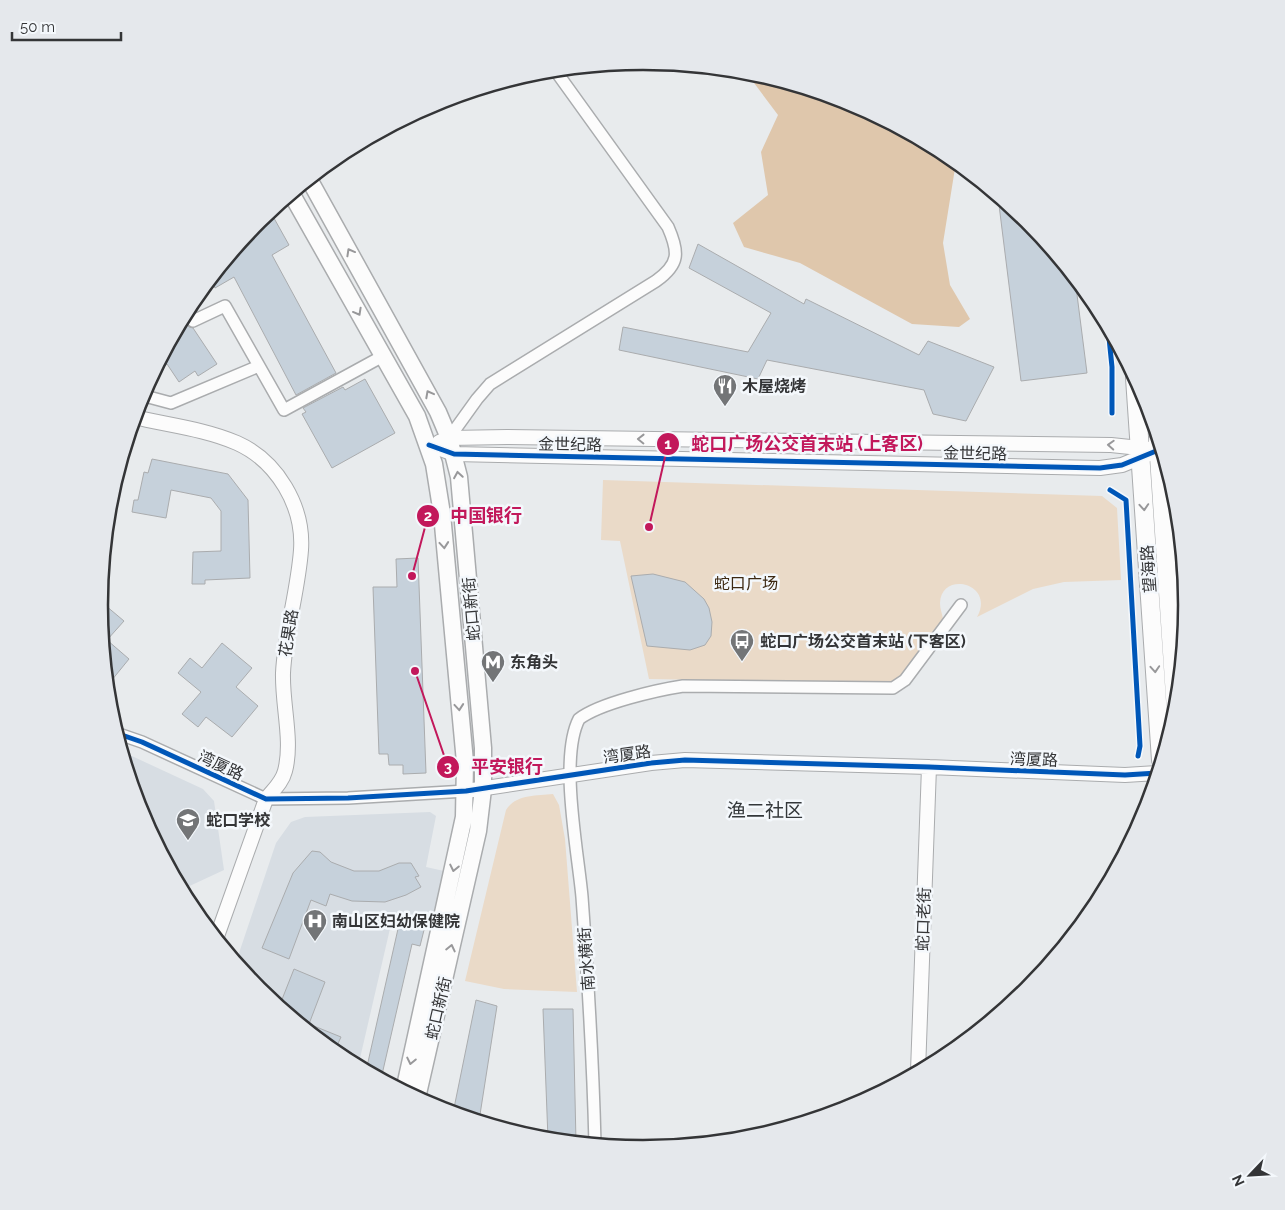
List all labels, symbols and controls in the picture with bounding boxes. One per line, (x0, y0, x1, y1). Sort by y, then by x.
scale bar (12, 10, 121, 42)
text: 50 m (20, 18, 55, 36)
one-way arrow (346, 248, 356, 257)
one-way arrow (352, 307, 362, 316)
restaurant icon: 木屋烧烤 (712, 373, 738, 407)
place label: 木屋烧烤 (742, 377, 806, 396)
one-way arrow (425, 390, 435, 399)
callout: 蛇口广场公交首末站 (上客区) (656, 427, 932, 460)
text: 蛇口广场公交首末站 (上客区) (691, 433, 923, 454)
street label: 金世纪路 (538, 434, 602, 455)
one-way arrow (637, 434, 645, 444)
text: 1 (664, 435, 672, 453)
one-way arrow (1106, 440, 1114, 451)
street label: 金世纪路 (943, 443, 1007, 464)
one-way arrow (453, 471, 464, 479)
callout: 中国银行 (415, 499, 532, 532)
one-way arrow (1139, 503, 1150, 511)
text: 中国银行 (450, 505, 522, 526)
text: 2 (424, 507, 432, 525)
one-way arrow (439, 542, 450, 550)
street label: 望海路 (1137, 544, 1160, 594)
park label: 蛇口广场 (714, 574, 778, 593)
street label: 蛇口新街 (459, 576, 484, 642)
street label: 花果路 (275, 608, 302, 658)
bus stop icon: 蛇口广场公交首末站 (下客区) (729, 628, 755, 662)
place label: 蛇口广场公交首末站 (下客区) (760, 632, 966, 651)
metro station icon: 东角头 (480, 649, 506, 683)
place label: 东角头 (510, 653, 558, 672)
one-way arrow (1150, 666, 1161, 674)
one-way arrow (453, 703, 464, 711)
street label: 湾厦路 (602, 742, 652, 767)
street label: 湾厦路 (195, 747, 247, 784)
street label: 湾厦路 (1010, 749, 1058, 770)
callout: 平安银行 (436, 751, 553, 784)
text: 平安银行 (471, 756, 543, 777)
text: 3 (444, 758, 452, 776)
district label: 渔二社区 (727, 799, 803, 821)
school or university icon: 蛇口学校 (175, 807, 201, 841)
place label: 蛇口学校 (206, 811, 271, 830)
one-way arrow (449, 864, 459, 873)
street label: 蛇口老街 (913, 887, 934, 951)
hospital icon: 南山区妇幼保健院 (302, 908, 328, 942)
place label: 南山区妇幼保健院 (332, 912, 460, 931)
street label: 南水横街 (575, 926, 598, 992)
one-way arrow (445, 944, 456, 953)
street label: 蛇口新街 (422, 975, 455, 1041)
one-way arrow (406, 1057, 417, 1065)
north arrow (1225, 1150, 1275, 1200)
text: N (1229, 1172, 1248, 1189)

